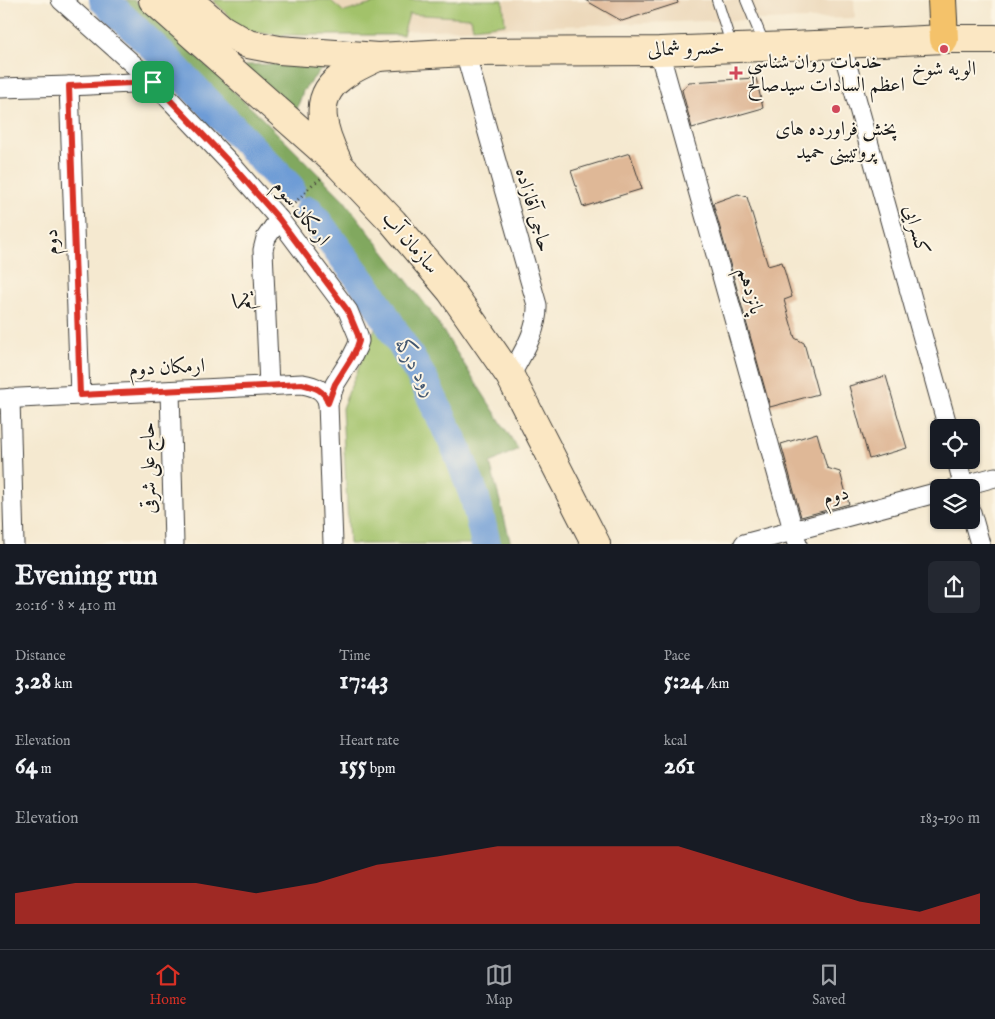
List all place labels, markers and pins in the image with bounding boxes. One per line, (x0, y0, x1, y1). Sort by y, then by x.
marker: الویه شوخ (938, 43, 950, 55)
place label: خدمات روان شناسی اعظم السادات سیدصالح (747, 50, 905, 103)
place label: الویه شوخ (912, 57, 976, 86)
pin (132, 61, 174, 103)
marker: خدمات روان شناسی اعظم السادات سیدصالح (729, 66, 743, 80)
marker: پخش فراورده های پروتیینی حمید (830, 103, 842, 115)
place label: پخش فراورده های پروتیینی حمید (775, 117, 897, 166)

